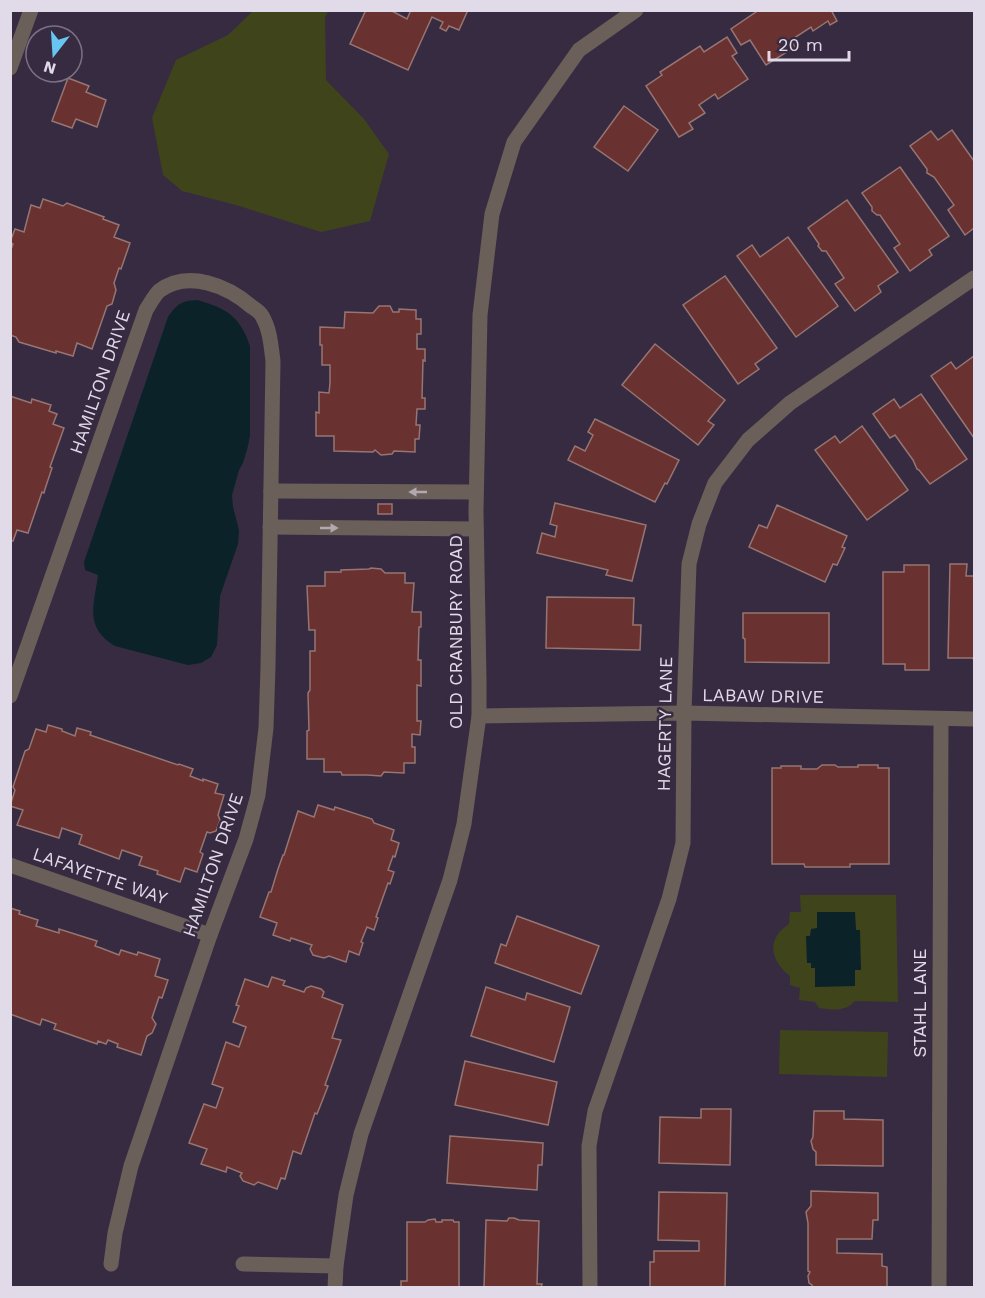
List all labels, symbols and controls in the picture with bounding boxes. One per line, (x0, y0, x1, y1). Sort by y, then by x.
north arrow (24, 24, 84, 84)
scale bar (769, 24, 848, 62)
text: 20 m (778, 34, 823, 55)
text: N (41, 57, 58, 79)
street label: HAMILTON DRIVE (65, 307, 134, 457)
one-way arrow (408, 487, 427, 497)
one-way arrow (319, 523, 338, 533)
street label: OLD CRANBURY ROAD (445, 535, 466, 729)
street label: HAGERTY LANE (653, 656, 676, 792)
street label: LABAW DRIVE (702, 684, 824, 707)
street label: HAMILTON DRIVE (178, 790, 247, 940)
street label: LAFAYETTE WAY (30, 843, 171, 909)
street label: STAHL LANE (909, 948, 930, 1058)

